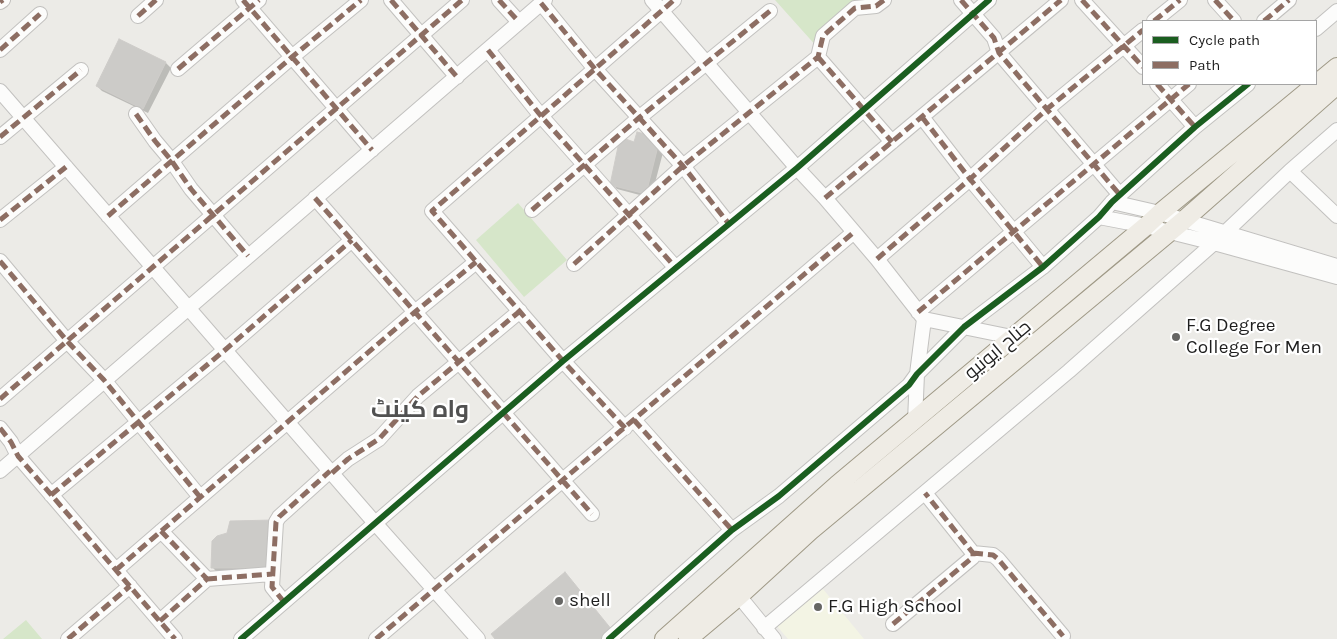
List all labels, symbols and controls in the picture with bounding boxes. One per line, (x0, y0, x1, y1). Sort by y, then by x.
legend (1142, 20, 1317, 85)
text: Cycle path (1189, 31, 1260, 49)
text: Path (1189, 56, 1220, 74)
place label: F.G Degree College For Men (1186, 315, 1322, 359)
street label: جناح ایونیو (960, 316, 1036, 384)
marker: F.G Degree College For Men (1170, 331, 1182, 343)
district label: واہ کینٹ (371, 396, 469, 424)
place label: shell (569, 590, 611, 612)
marker: shell (553, 595, 565, 607)
place label: F.G High School (828, 596, 962, 618)
marker: F.G High School (812, 601, 824, 613)

